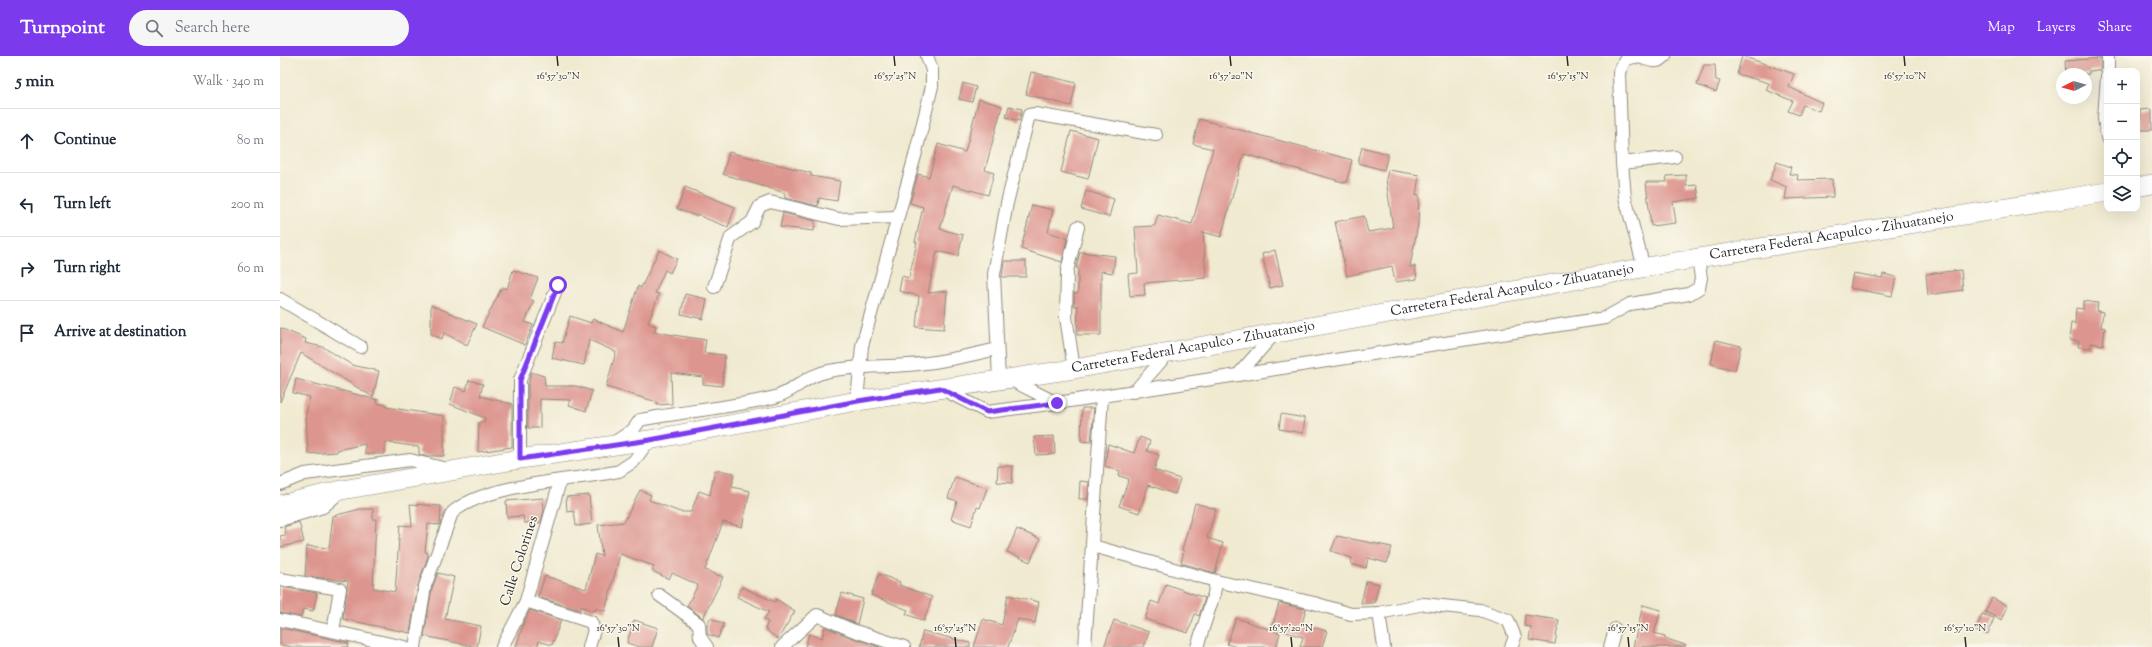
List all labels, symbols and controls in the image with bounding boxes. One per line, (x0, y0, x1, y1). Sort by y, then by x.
search box (129, 10, 409, 46)
text: Turnpoint (20, 15, 105, 42)
icon: search (143, 17, 165, 39)
text: Search here (175, 18, 250, 39)
text: Map (1988, 18, 2015, 38)
text: Layers (2037, 18, 2075, 38)
text: Share (2097, 18, 2132, 38)
north arrow (2056, 68, 2092, 104)
map controls (2104, 68, 2140, 212)
button: + (2104, 68, 2140, 104)
text: 16°57'30"N (536, 69, 580, 84)
text: 16°57'25"N (874, 69, 916, 84)
text: 16°57'20"N (1209, 69, 1253, 84)
text: 16°57'15"N (1547, 69, 1589, 84)
text: 16°57'10"N (1884, 69, 1926, 84)
text: 5 min (16, 70, 54, 94)
text: Walk · 340 m (193, 73, 264, 91)
button: − (2104, 104, 2140, 140)
icon: ahead (16, 130, 38, 152)
text: Continue (54, 130, 116, 151)
text: 80 m (237, 132, 264, 150)
button: locate (2104, 140, 2140, 176)
button: layers (2104, 176, 2140, 212)
icon: left (16, 194, 38, 216)
text: Turn left (54, 194, 111, 215)
text: 200 m (231, 196, 264, 214)
street label: Carretera Federal Acapulco - Zihuatanejo (1708, 207, 1955, 266)
icon: right (16, 258, 38, 280)
text: Turn right (54, 258, 120, 279)
text: 60 m (237, 260, 264, 278)
street label: Carretera Federal Acapulco - Zihuatanejo (1389, 260, 1636, 322)
route start (549, 276, 567, 294)
street label: Carretera Federal Acapulco - Zihuatanejo (1070, 316, 1317, 379)
icon: arrive (16, 322, 38, 344)
text: Arrive at destination (54, 322, 187, 343)
route end (1048, 394, 1066, 412)
street label: Calle Colorines (496, 513, 544, 609)
text: 16°57'30"N (596, 621, 640, 636)
text: 16°57'25"N (934, 621, 976, 636)
text: 16°57'20"N (1269, 621, 1313, 636)
text: 16°57'15"N (1607, 621, 1649, 636)
text: 16°57'10"N (1944, 621, 1986, 636)

